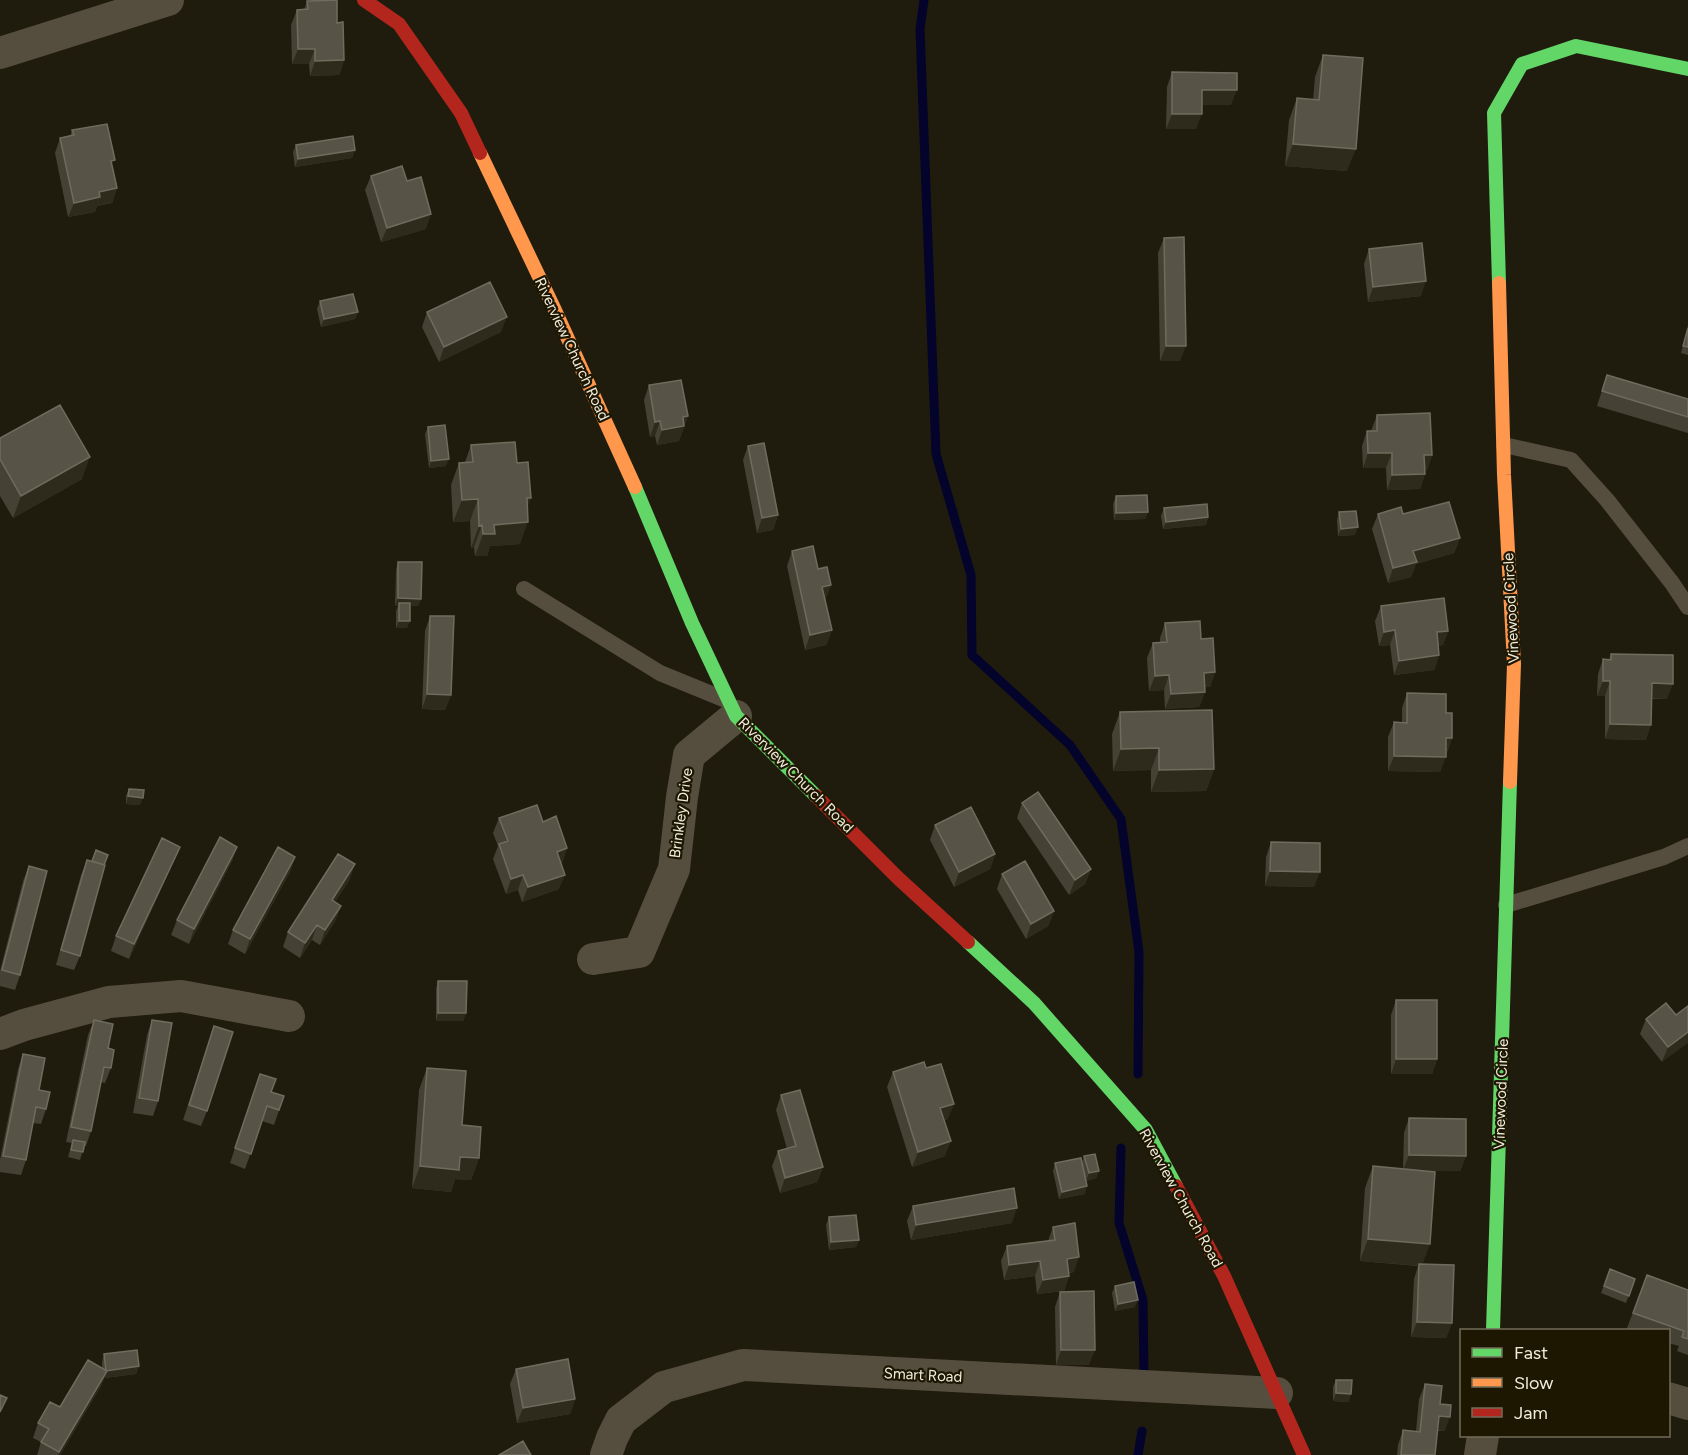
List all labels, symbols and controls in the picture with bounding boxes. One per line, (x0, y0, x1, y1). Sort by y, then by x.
street label: Riverview Church Road (531, 275, 613, 423)
street label: Vinewood Circle (1499, 552, 1523, 664)
street label: Riverview Church Road (735, 714, 857, 836)
street label: Brinkley Drive (666, 767, 696, 859)
street label: Vinewood Circle (1490, 1038, 1512, 1150)
street label: Riverview Church Road (1135, 1125, 1227, 1271)
legend (1460, 1329, 1670, 1437)
text: Fast (1514, 1342, 1548, 1364)
street label: Smart Road (883, 1364, 963, 1386)
text: Slow (1514, 1372, 1553, 1394)
text: Jam (1514, 1402, 1548, 1424)

